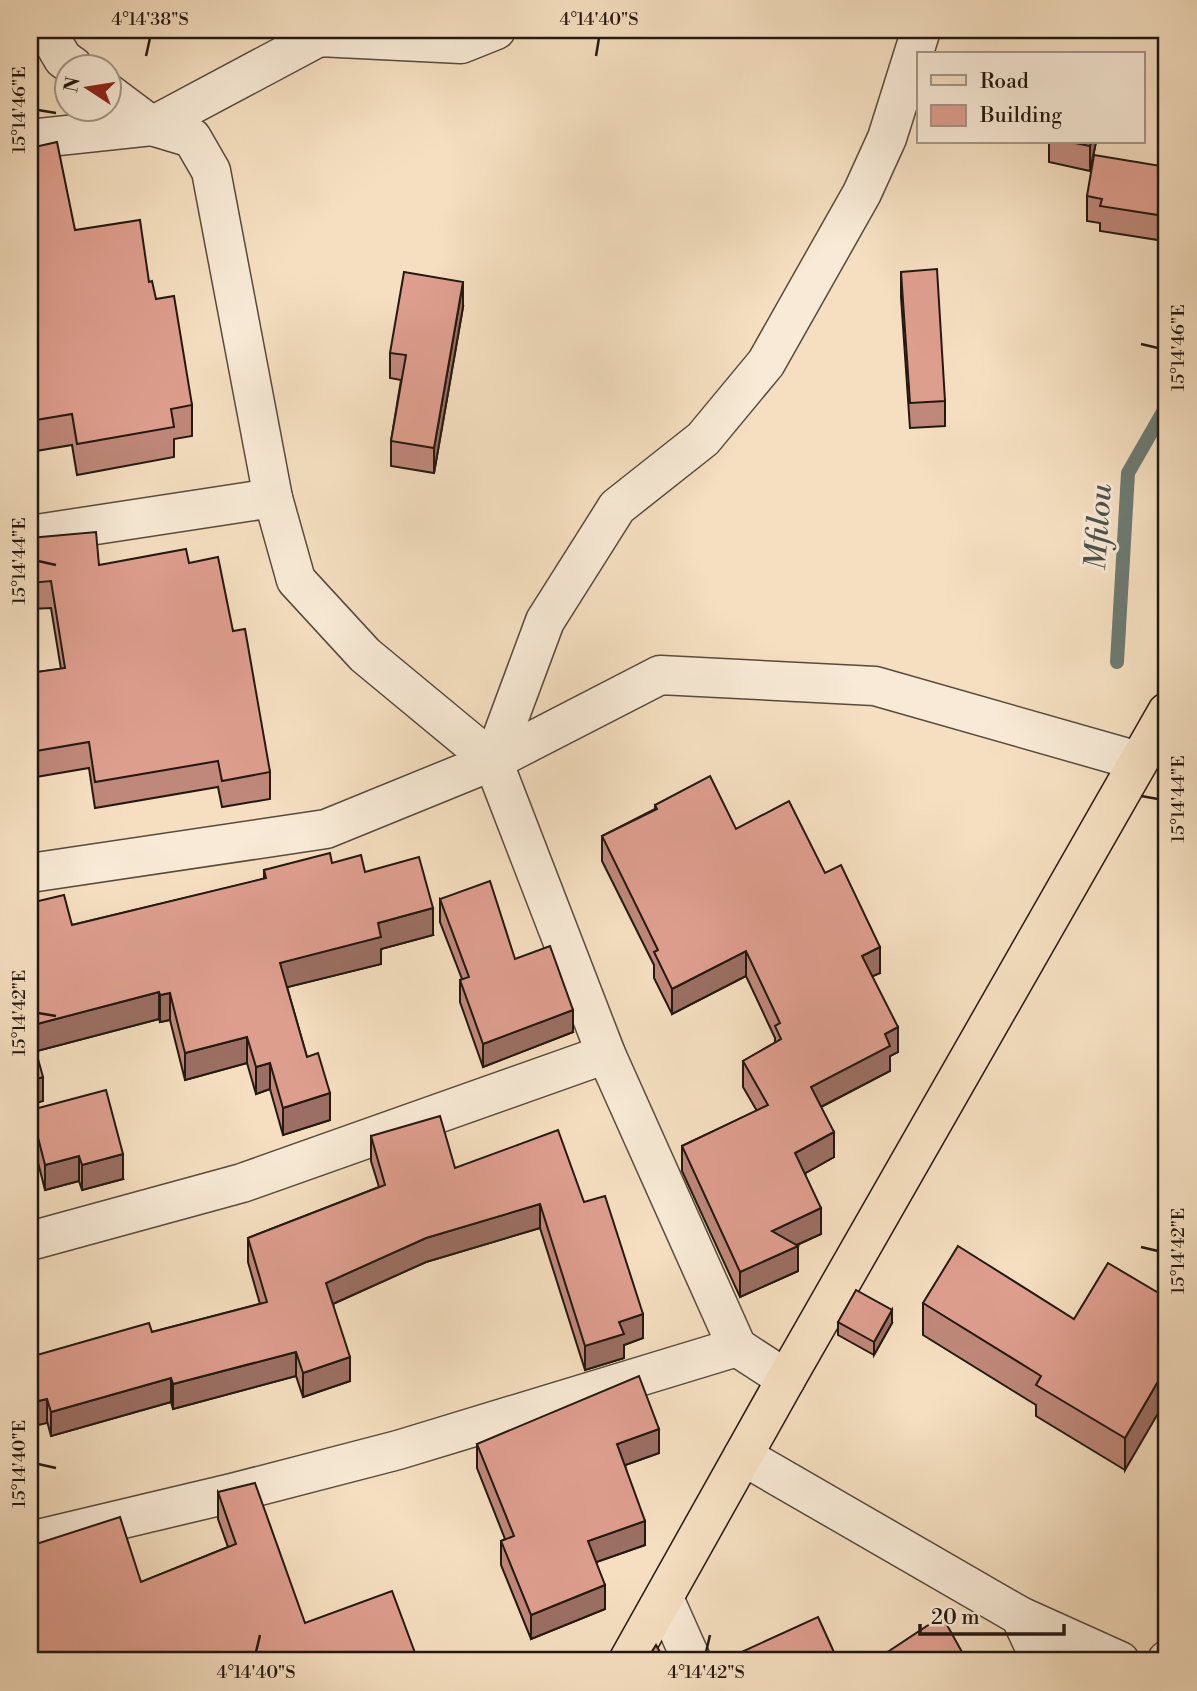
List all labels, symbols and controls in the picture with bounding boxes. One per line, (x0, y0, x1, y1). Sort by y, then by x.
text: 4°14'38"S (111, 8, 189, 31)
text: 4°14'40"S (559, 8, 639, 31)
north arrow (52, 52, 122, 122)
legend (917, 52, 1144, 144)
text: 15°14'46"E (8, 66, 31, 154)
text: Road (980, 69, 1029, 95)
text: N (59, 75, 86, 95)
text: Building (979, 103, 1062, 129)
text: 15°14'46"E (1167, 304, 1190, 392)
water label: Mfilou (1077, 482, 1121, 572)
text: 15°14'44"E (8, 517, 31, 605)
text: 15°14'44"E (1167, 755, 1190, 843)
text: 15°14'42"E (8, 970, 31, 1056)
text: 15°14'42"E (1167, 1208, 1190, 1294)
text: 15°14'40"E (8, 1420, 31, 1508)
scale bar (920, 1593, 1064, 1637)
text: 20 m (931, 1605, 980, 1631)
text: 4°14'40"S (216, 1661, 296, 1684)
text: 4°14'42"S (667, 1661, 745, 1684)

